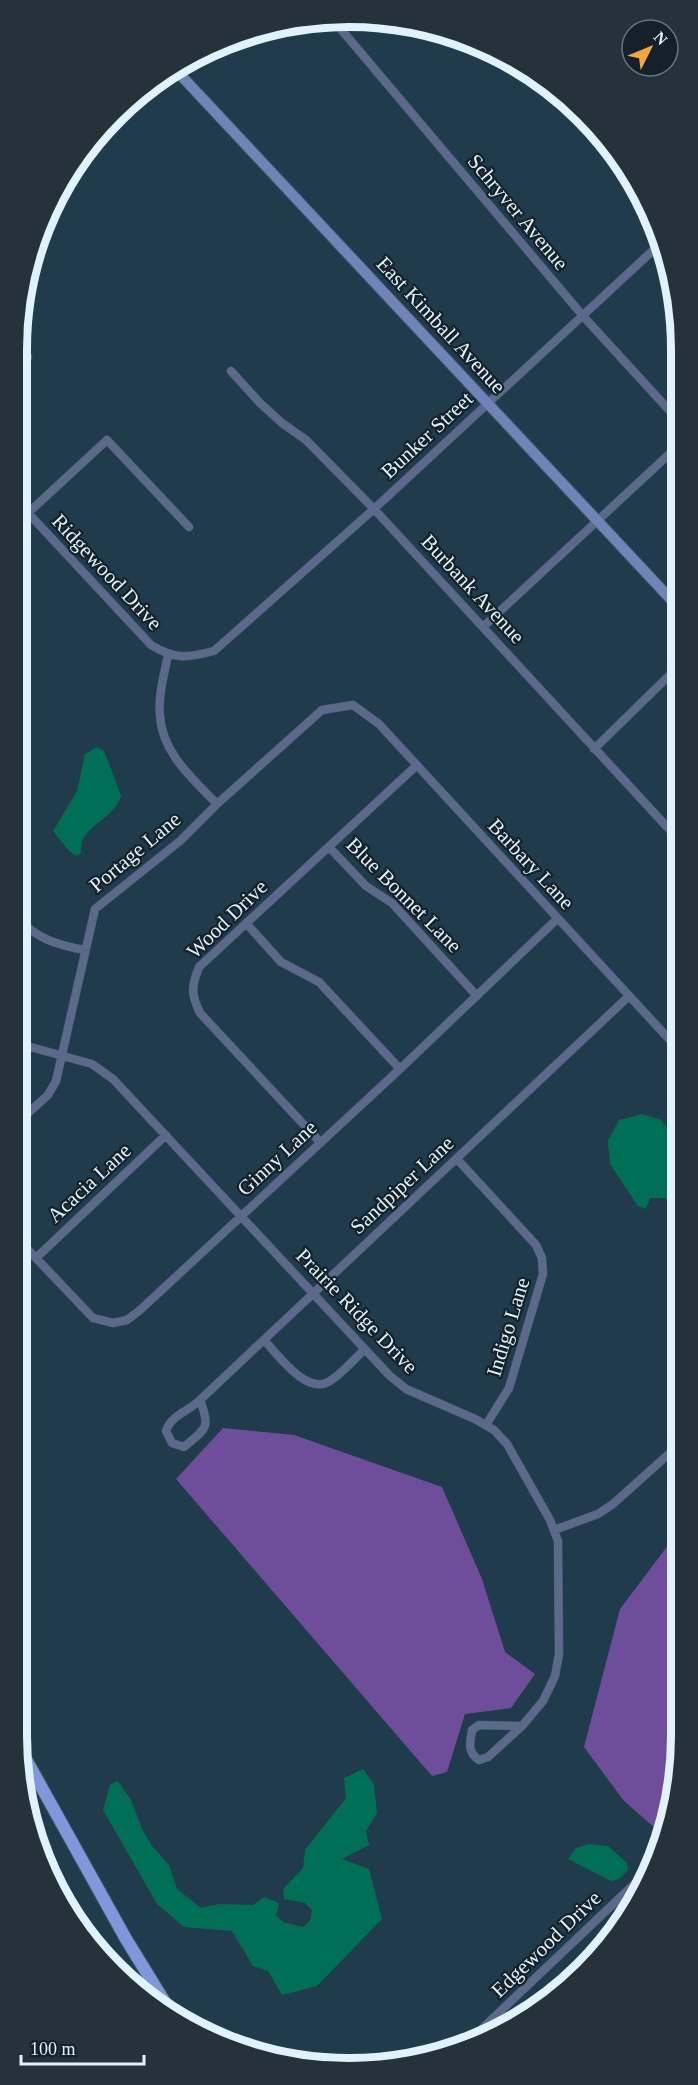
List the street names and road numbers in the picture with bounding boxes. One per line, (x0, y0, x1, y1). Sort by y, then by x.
street label: Schryver Avenue (463, 149, 573, 275)
street label: East Kimball Avenue (371, 252, 511, 398)
street label: Bunker Street (376, 387, 478, 483)
street label: Ridgewood Drive (47, 509, 167, 635)
street label: Burbank Avenue (416, 530, 530, 648)
street label: Portage Lane (85, 807, 185, 897)
street label: Barbary Lane (483, 814, 579, 914)
street label: Blue Bonnet Lane (341, 832, 467, 958)
street label: Wood Drive (182, 875, 272, 963)
street label: Ginny Lane (232, 1115, 322, 1201)
street label: Sandpiper Lane (345, 1131, 459, 1239)
street label: Acacia Lane (42, 1138, 136, 1228)
street label: Prairie Ridge Drive (291, 1244, 423, 1378)
street label: Indigo Lane (482, 1275, 534, 1379)
street label: Edgewood Drive (486, 1886, 606, 2002)

